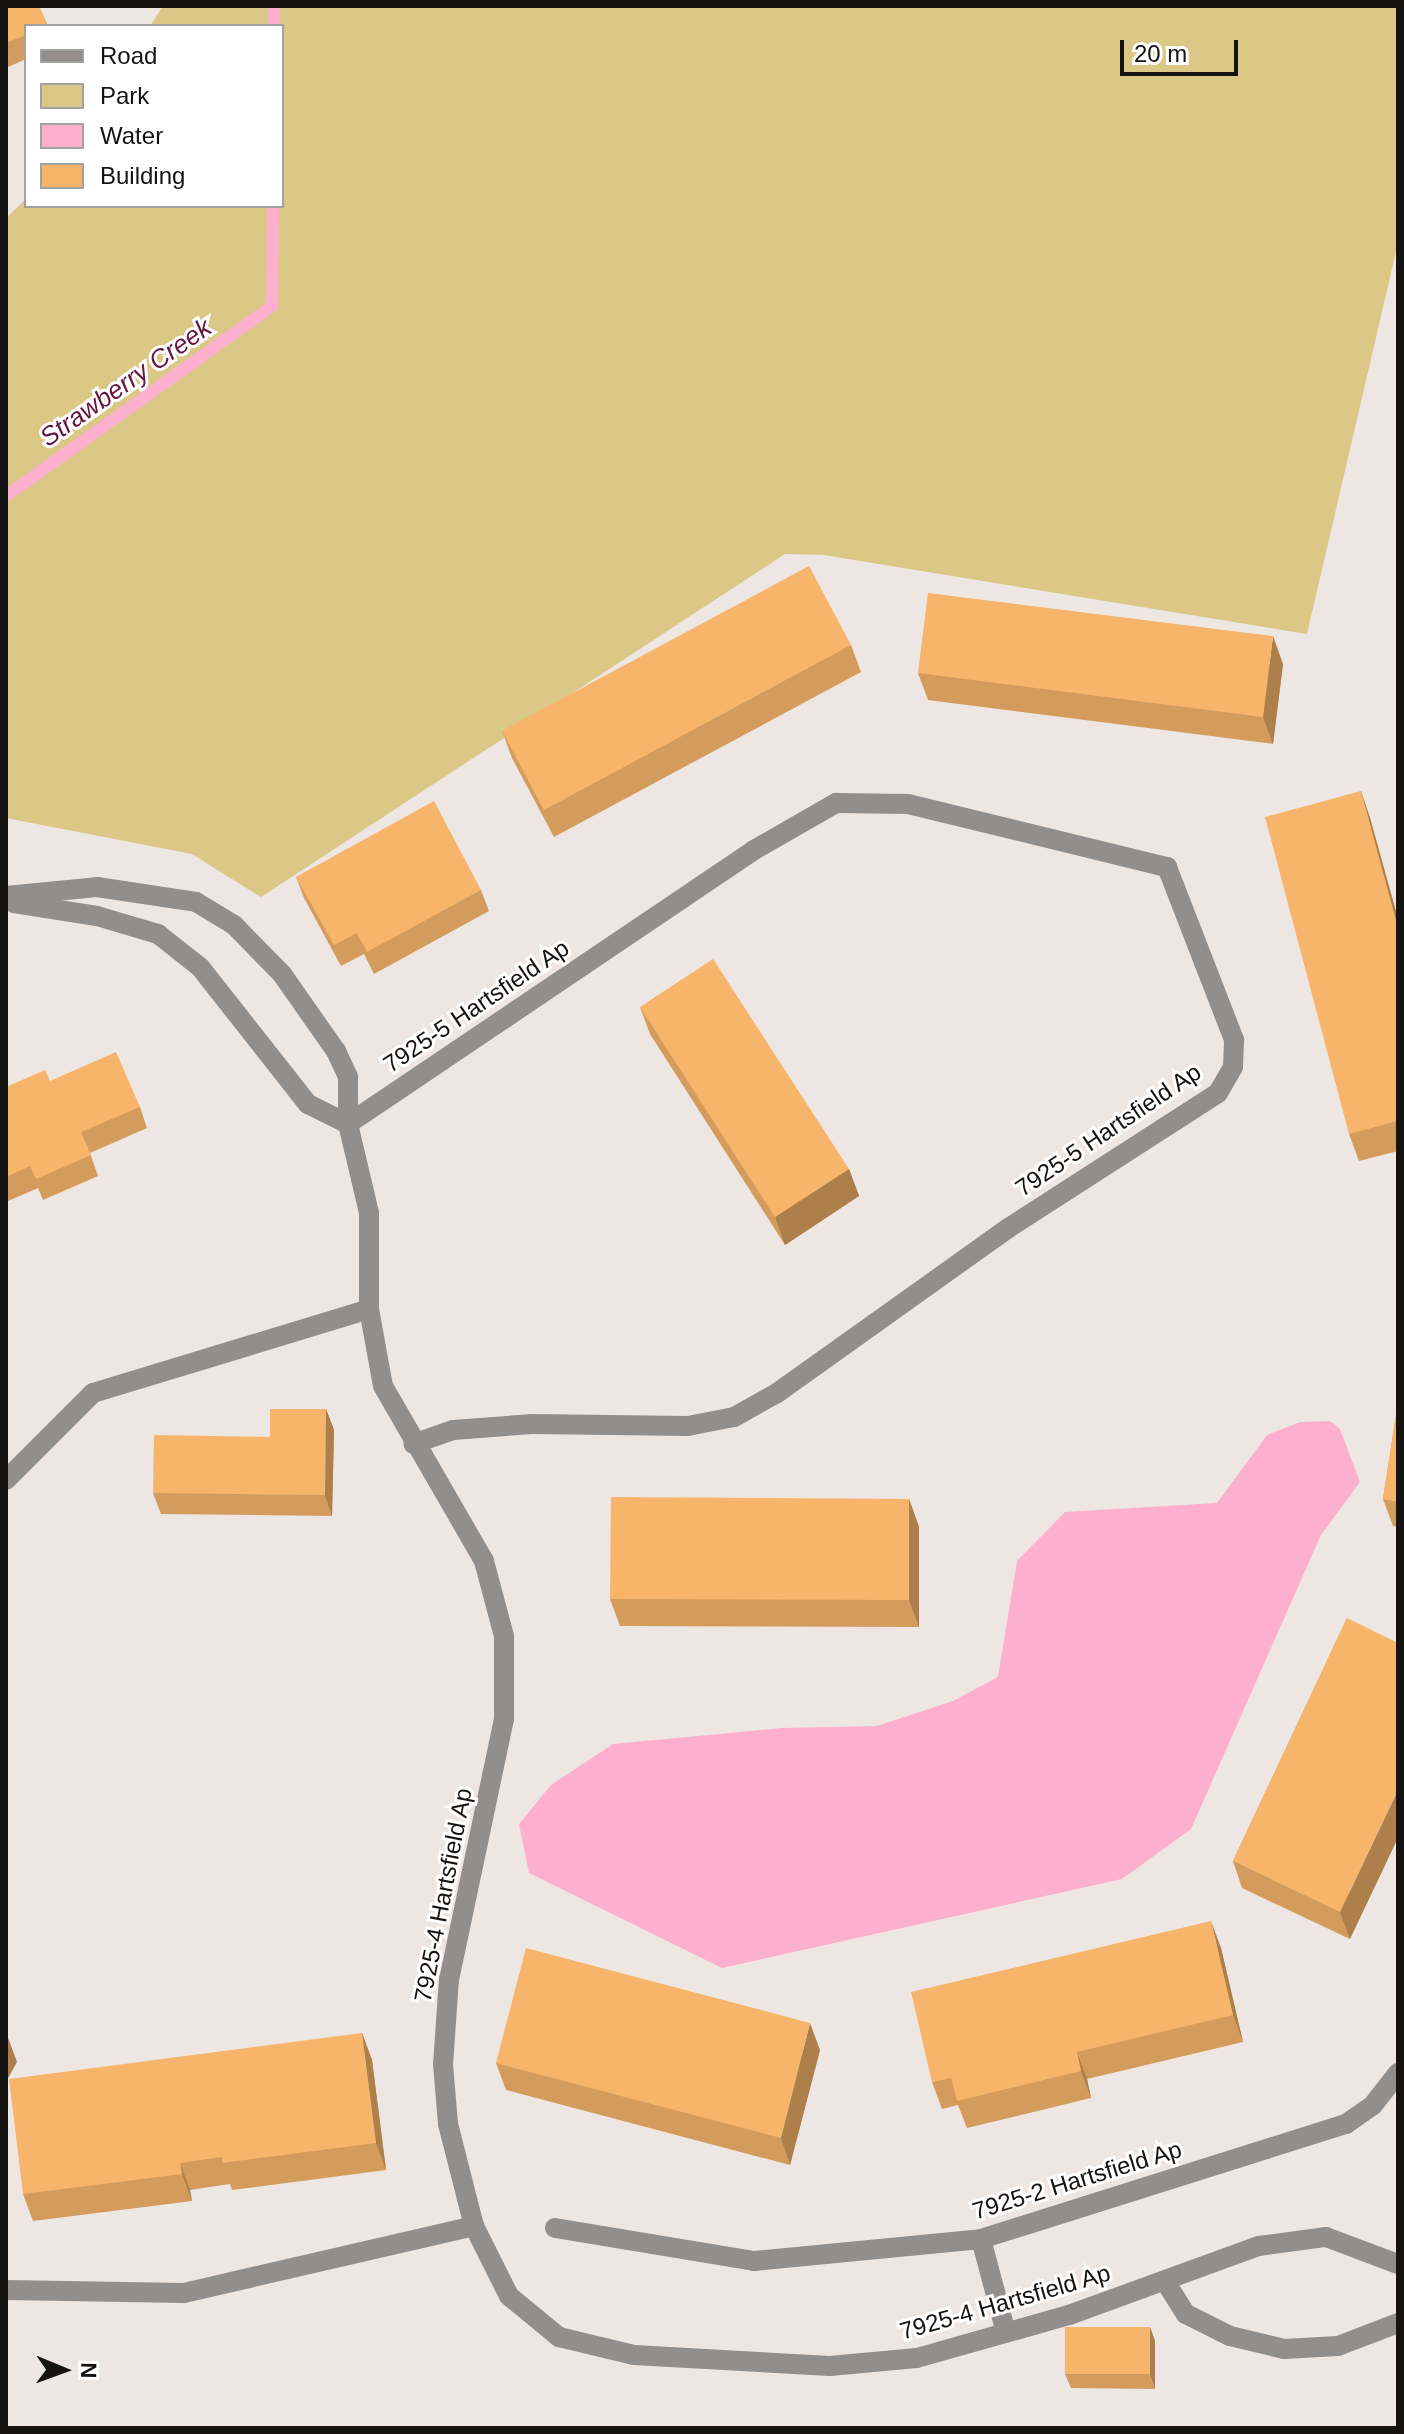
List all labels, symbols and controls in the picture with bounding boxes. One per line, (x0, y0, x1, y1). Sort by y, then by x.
legend (24, 24, 284, 208)
scale bar (1124, 24, 1242, 74)
text: 20 m (1134, 40, 1187, 67)
text: Road (100, 42, 157, 69)
text: Park (100, 82, 149, 109)
text: Water (100, 122, 163, 149)
text: Building (100, 162, 185, 189)
water label: Strawberry Creek (34, 312, 218, 454)
street label: 7925-5 Hartsfield Ap (377, 933, 575, 1079)
street label: 7925-5 Hartsfield Ap (1009, 1057, 1207, 1203)
street label: 7925-4 Hartsfield Ap (408, 1785, 478, 2005)
street label: 7925-2 Hartsfield Ap (968, 2134, 1186, 2226)
street label: 7925-4 Hartsfield Ap (896, 2258, 1114, 2346)
north arrow (24, 2330, 104, 2410)
text: N (76, 2362, 101, 2379)

